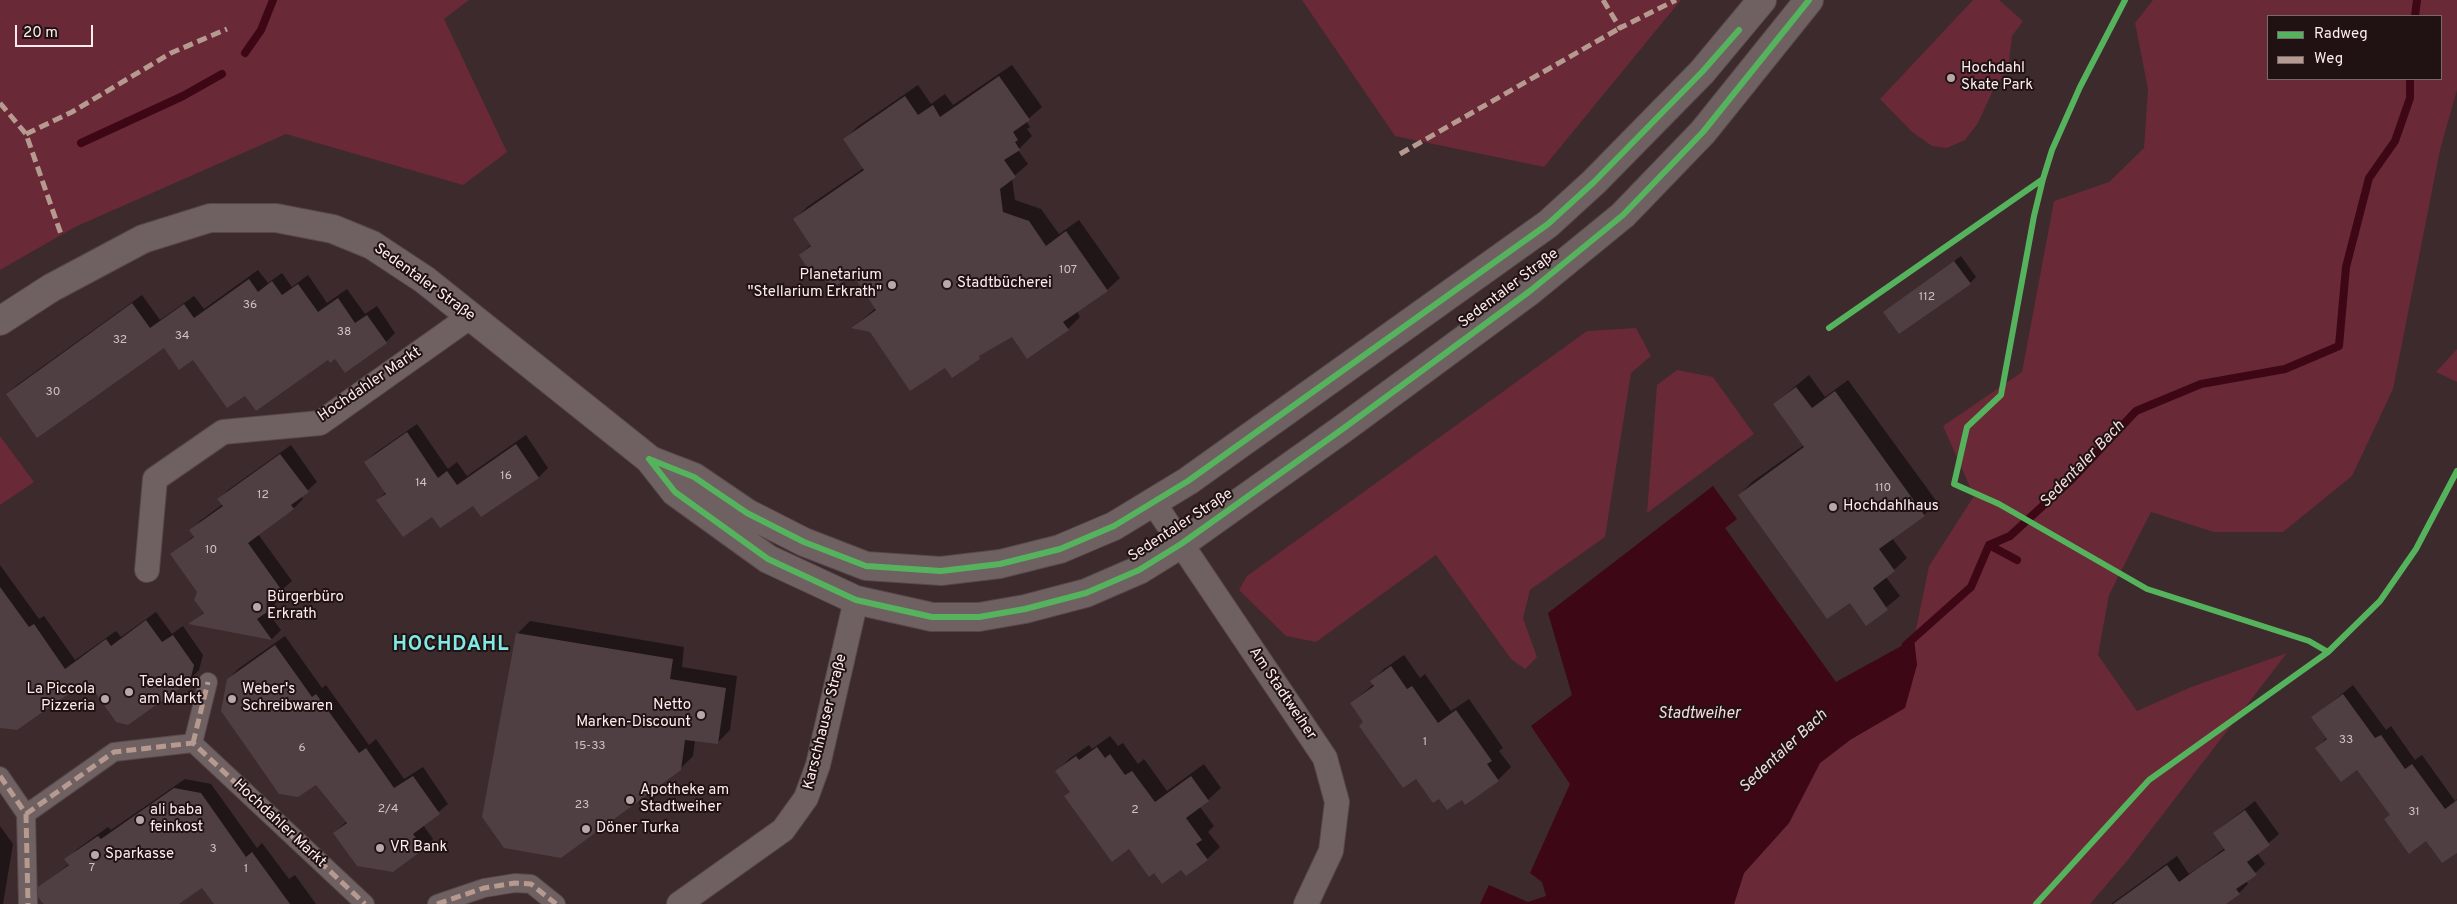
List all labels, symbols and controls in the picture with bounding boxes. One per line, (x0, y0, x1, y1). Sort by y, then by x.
scale bar (18, 15, 95, 47)
legend (2267, 15, 2442, 80)
text: 20 m (23, 24, 58, 43)
text: Radweg (2314, 25, 2368, 44)
text: Weg (2314, 50, 2343, 69)
place label: Hochdahl Skate Park (1961, 60, 2033, 95)
marker: Hochdahl Skate Park (1945, 72, 1957, 84)
street label: Sedentaler Straße (370, 240, 478, 326)
street label: Sedentaler Straße (1455, 246, 1563, 332)
house number: 107 (1059, 264, 1077, 278)
place label: Planetarium "Stellarium Erkrath" (747, 267, 882, 302)
place label: Stadtbücherei (957, 275, 1052, 293)
marker: Stadtbücherei (941, 278, 953, 290)
marker: Planetarium "Stellarium Erkrath" (886, 279, 898, 291)
house number: 112 (1919, 291, 1935, 305)
house number: 36 (243, 299, 257, 313)
house number: 38 (337, 326, 351, 340)
house number: 34 (175, 330, 189, 344)
house number: 32 (113, 334, 127, 348)
street label: Hochdahler Markt (315, 344, 425, 426)
house number: 30 (46, 386, 60, 400)
water label: Sedentaler Bach (2037, 418, 2129, 512)
house number: 16 (500, 470, 512, 484)
house number: 14 (415, 477, 427, 491)
house number: 110 (1875, 482, 1891, 496)
street label: Sedentaler Straße (1126, 486, 1236, 566)
house number: 12 (257, 489, 269, 503)
place label: Hochdahlhaus (1843, 498, 1939, 516)
marker: Hochdahlhaus (1827, 501, 1839, 513)
house number: 10 (205, 544, 217, 558)
place label: Bürgerbüro Erkrath (267, 589, 344, 624)
marker: Bürgerbüro Erkrath (251, 601, 263, 613)
district label: HOCHDAHL (392, 634, 510, 658)
street label: Am Stadtweiher (1244, 644, 1320, 744)
street label: Karschhauser Straße (800, 652, 852, 792)
place label: Teeladen am Markt (139, 674, 202, 709)
place label: La Piccola Pizzeria (27, 681, 95, 716)
place label: Weber's Schreibwaren (242, 681, 333, 716)
marker: Teeladen am Markt (123, 686, 135, 698)
marker: La Piccola Pizzeria (99, 693, 111, 705)
marker: Weber's Schreibwaren (226, 693, 238, 705)
place label: Netto Marken-Discount (576, 697, 691, 732)
water label: Stadtweiher (1658, 705, 1740, 725)
water label: Sedentaler Bach (1736, 706, 1832, 798)
marker: Netto Marken-Discount (695, 709, 707, 721)
house number: 33 (2339, 734, 2353, 748)
house number: 1 (1423, 736, 1427, 750)
house number: 15-33 (574, 740, 606, 754)
house number: 6 (298, 742, 306, 756)
street label: Hochdahler Markt (229, 776, 329, 872)
place label: Apotheke am Stadtweiher (640, 782, 729, 817)
marker: Apotheke am Stadtweiher (624, 794, 636, 806)
house number: 23 (575, 799, 589, 813)
place label: ali baba feinkost (150, 802, 203, 837)
house number: 2/4 (378, 803, 398, 817)
house number: 2 (1131, 804, 1139, 818)
house number: 31 (2408, 806, 2420, 820)
marker: ali baba feinkost (134, 814, 146, 826)
place label: Döner Turka (596, 820, 679, 838)
marker: Döner Turka (580, 823, 592, 835)
place label: VR Bank (390, 839, 447, 857)
marker: VR Bank (374, 842, 386, 854)
house number: 3 (209, 843, 217, 857)
place label: Sparkasse (105, 846, 174, 864)
marker: Sparkasse (89, 849, 101, 861)
house number: 7 (89, 862, 95, 876)
house number: 1 (244, 863, 248, 877)

